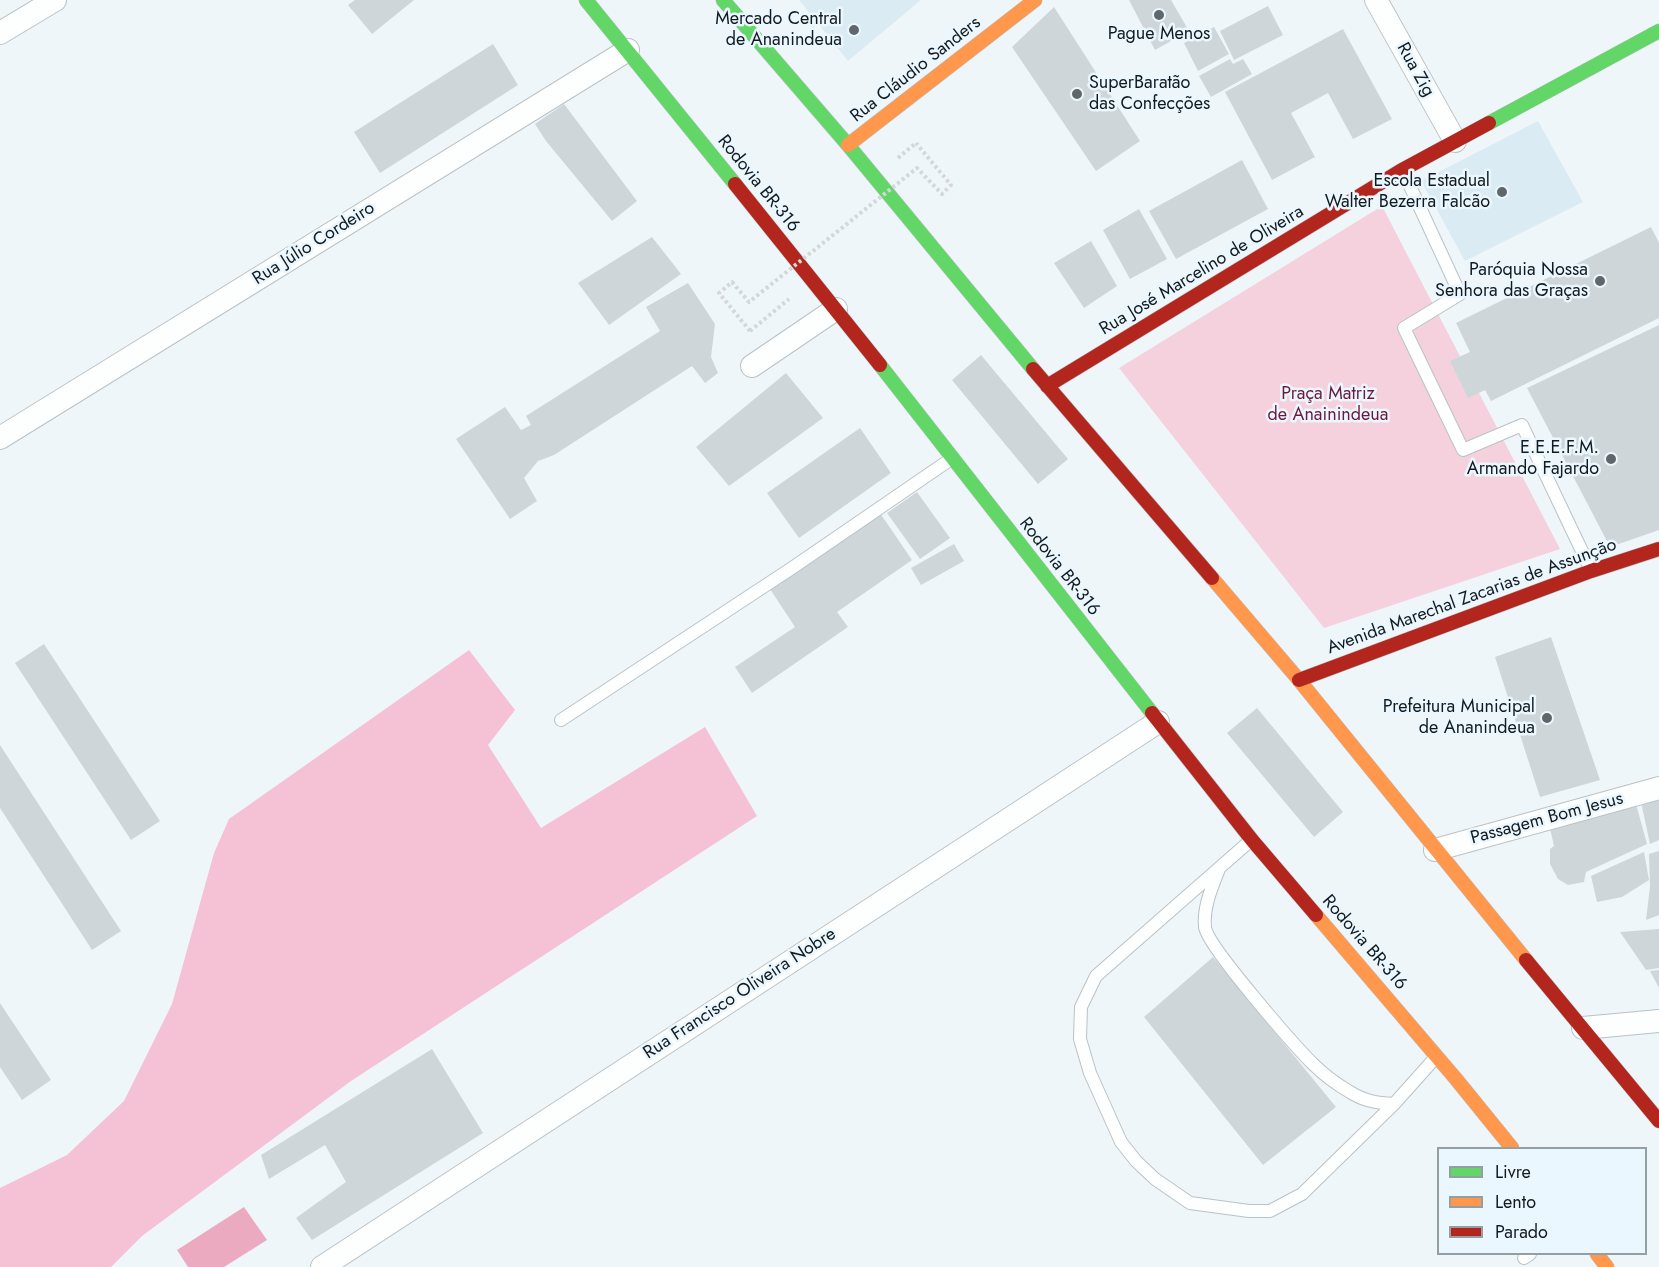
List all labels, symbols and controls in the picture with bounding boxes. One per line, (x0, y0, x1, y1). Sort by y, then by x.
marker: Pague Menos (1152, 8, 1166, 22)
place label: Mercado Central de Ananindeua (715, 9, 842, 52)
street label: Rua Cláudio Sanders (847, 12, 985, 128)
marker: Mercado Central de Ananindeua (847, 23, 861, 37)
place label: Pague Menos (1108, 24, 1210, 46)
street label: Rua Zig (1391, 39, 1439, 101)
place label: SuperBaratão das Confecções (1089, 73, 1210, 116)
marker: SuperBaratão das Confecções (1070, 87, 1084, 101)
street label: Rodovia BR-316 (712, 131, 804, 237)
place label: Escola Estadual Walter Bezerra Falcão (1325, 171, 1490, 213)
marker: Escola Estadual Walter Bezerra Falcão (1495, 185, 1509, 199)
street label: Rua Júlio Cordeiro (249, 198, 379, 290)
street label: Rua José Marcelino de Oliveira (1096, 201, 1308, 341)
place label: Paróquia Nossa Senhora das Graças (1435, 260, 1588, 302)
marker: Paróquia Nossa Senhora das Graças (1593, 274, 1607, 288)
park label: Praça Matriz de Anainindeua (1268, 384, 1388, 426)
place label: E.E.E.F.M. Armando Fajardo (1467, 438, 1599, 480)
marker: E.E.E.F.M. Armando Fajardo (1604, 452, 1618, 466)
street label: Rodovia BR-316 (1014, 514, 1104, 620)
street label: Avenida Marechal Zacarias de Assunção (1324, 534, 1620, 660)
place label: Prefeitura Municipal de Ananindeua (1383, 697, 1535, 740)
marker: Prefeitura Municipal de Ananindeua (1540, 711, 1554, 725)
street label: Passagem Bom Jesus (1468, 788, 1626, 850)
street label: Rodovia BR-316 (1317, 891, 1411, 995)
street label: Rua Francisco Oliveira Nobre (640, 924, 840, 1064)
legend (1437, 1147, 1647, 1255)
text: Livre (1495, 1159, 1531, 1185)
text: Lento (1495, 1189, 1536, 1215)
text: Parado (1495, 1219, 1548, 1245)

